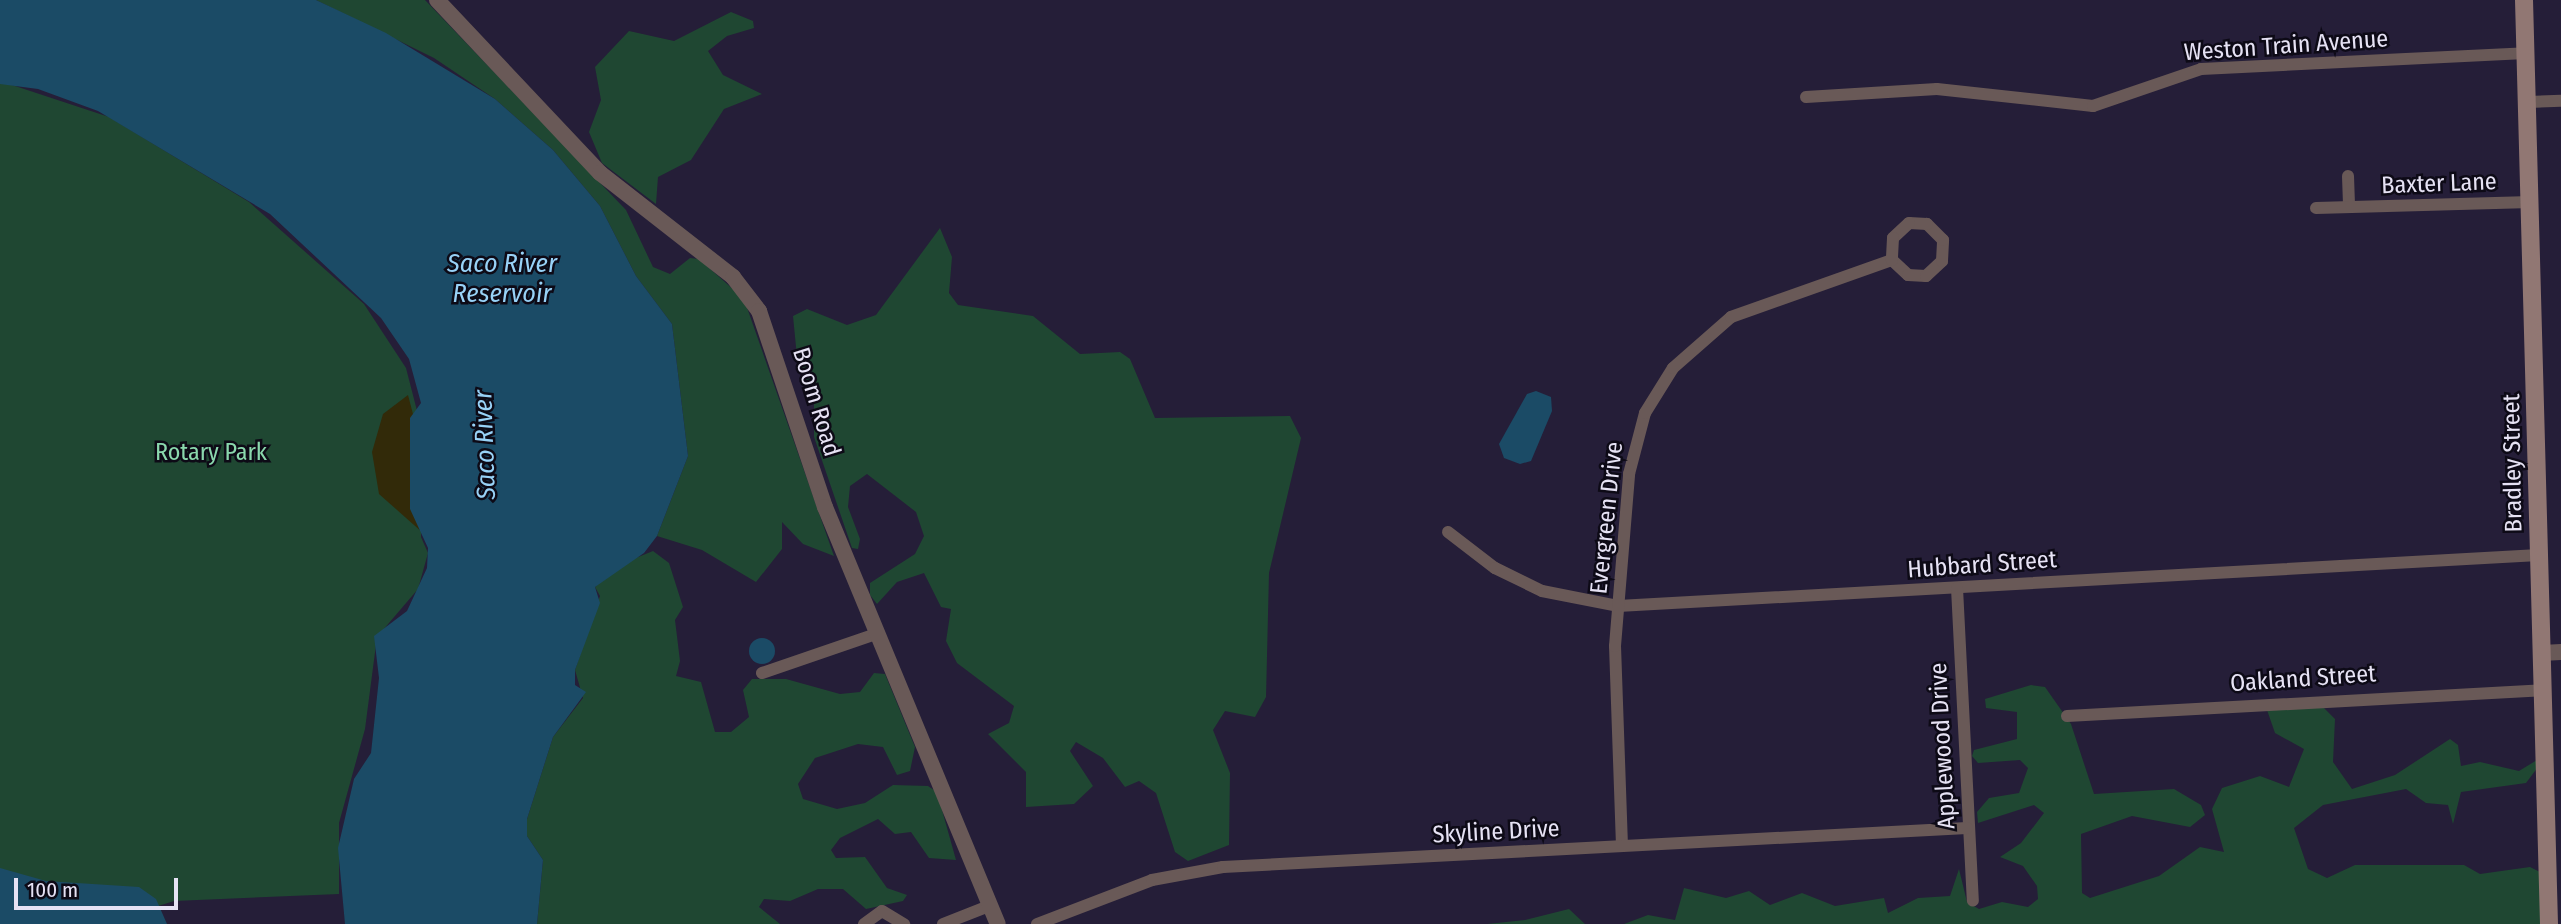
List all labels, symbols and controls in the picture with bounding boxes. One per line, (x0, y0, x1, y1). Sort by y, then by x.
street label: Weston Train Avenue (2183, 25, 2389, 67)
street label: Baxter Lane (2381, 168, 2497, 200)
water label: Saco River Reservoir (447, 248, 557, 310)
street label: Boom Road (786, 344, 846, 460)
water label: Saco River (467, 390, 503, 500)
street label: Bradley Street (2497, 393, 2529, 533)
park label: Rotary Park (155, 439, 267, 467)
street label: Evergreen Drive (1585, 440, 1629, 596)
street label: Hubbard Street (1906, 545, 2058, 585)
street label: Oakland Street (2229, 660, 2377, 698)
street label: Applewood Drive (1924, 662, 1962, 830)
street label: Skyline Drive (1432, 814, 1560, 850)
scale bar (18, 864, 182, 908)
text: 100 m (27, 877, 78, 903)

